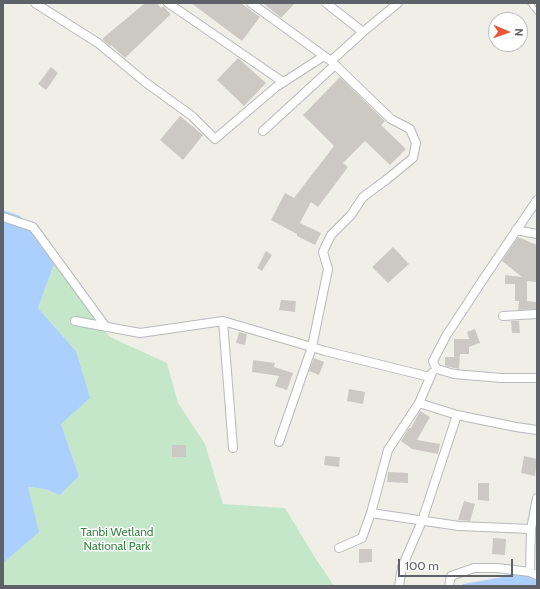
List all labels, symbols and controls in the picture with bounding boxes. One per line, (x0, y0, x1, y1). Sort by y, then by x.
north arrow (488, 12, 528, 52)
text: N (512, 28, 526, 37)
park label: Tanbi Wetland National Park (80, 525, 154, 553)
scale bar (400, 551, 515, 577)
text: 100 m (405, 558, 439, 573)

